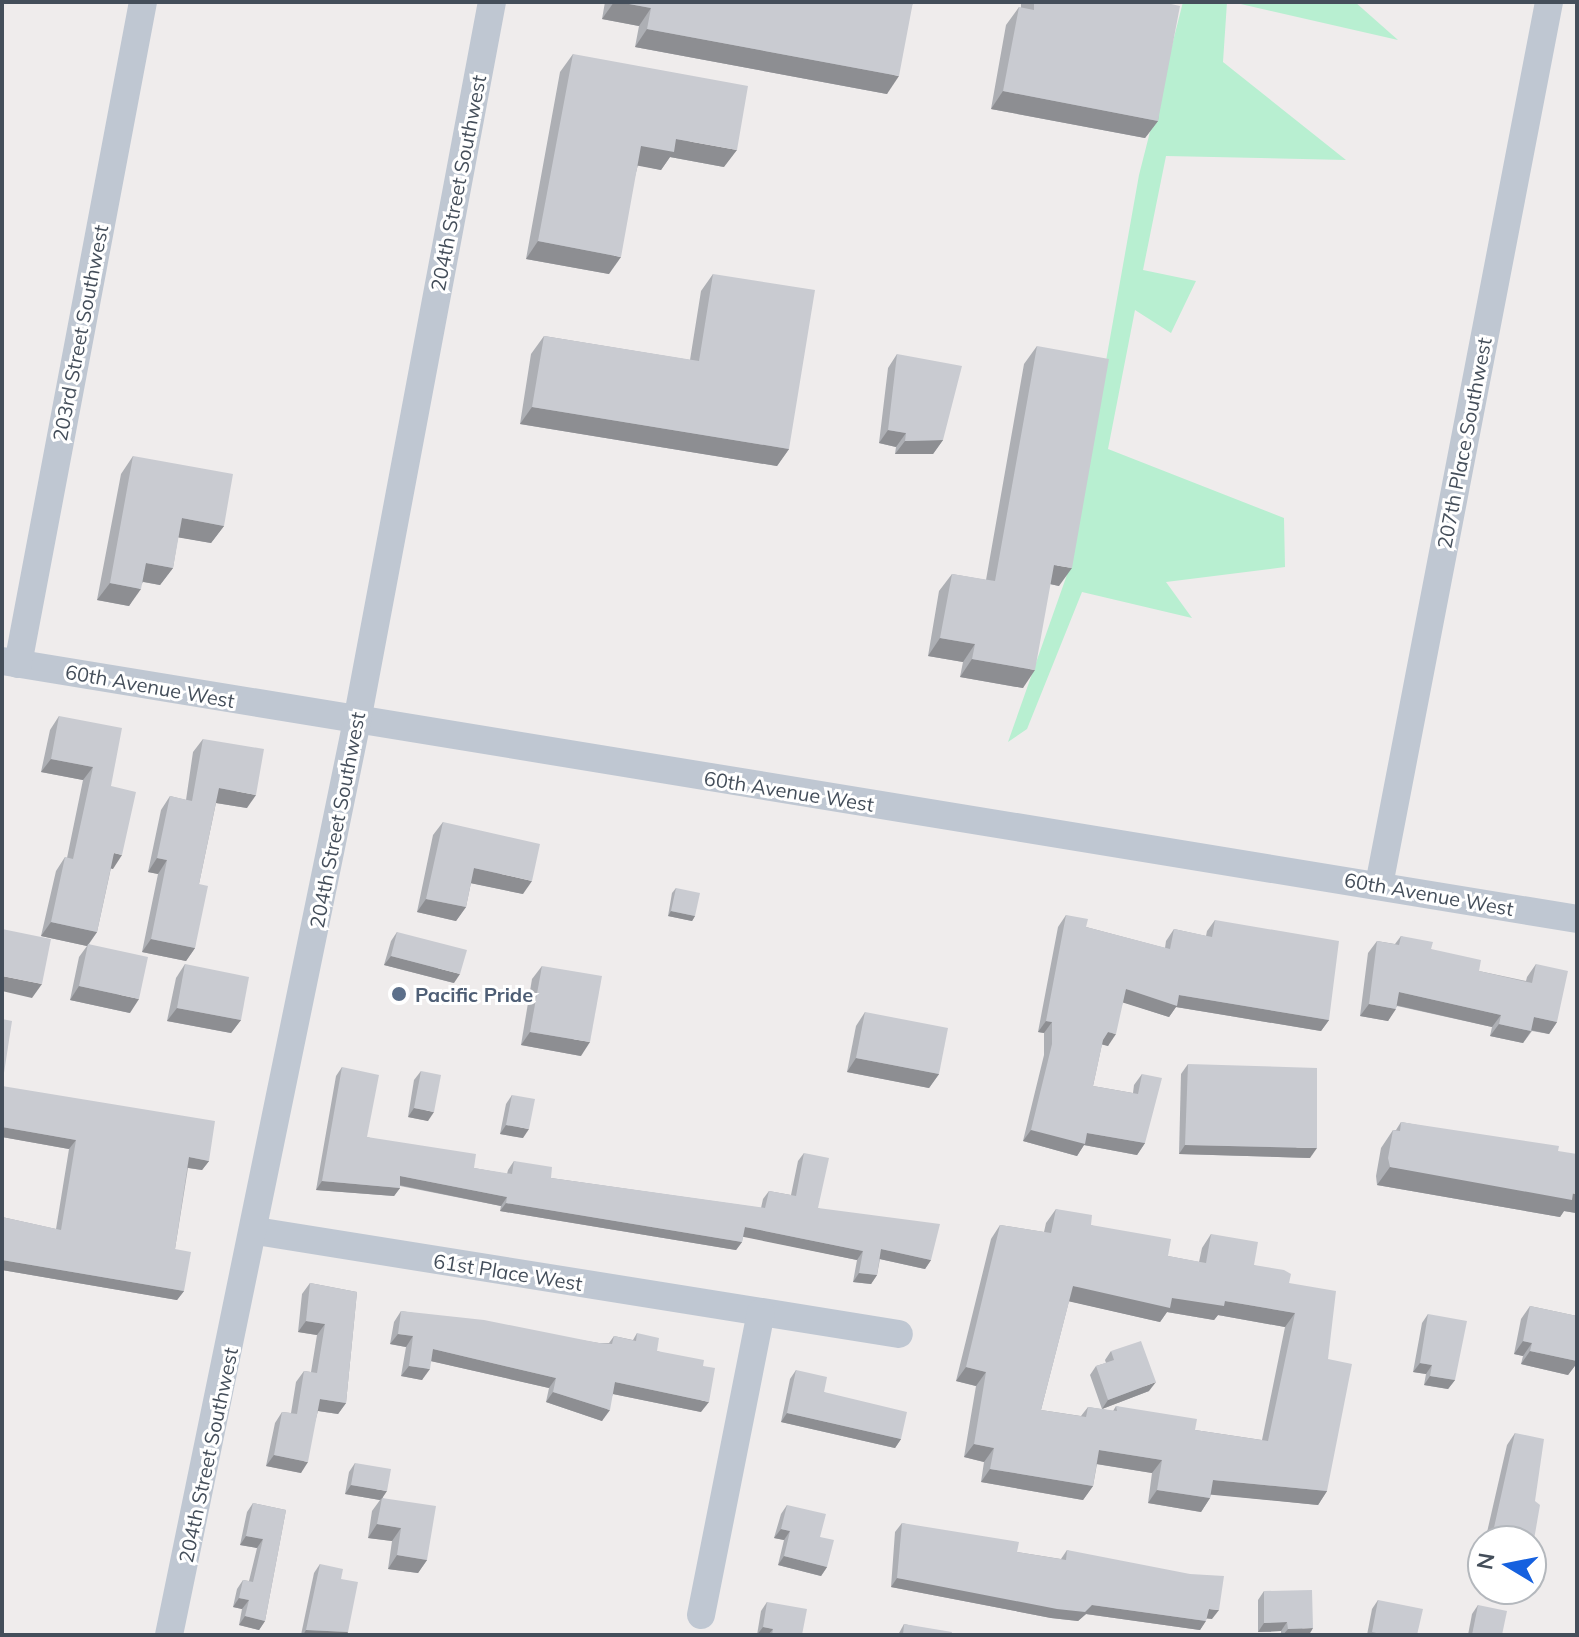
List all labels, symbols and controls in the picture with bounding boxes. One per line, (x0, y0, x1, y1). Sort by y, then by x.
street label: 204th Street Southwest (425, 73, 491, 293)
street label: 203rd Street Southwest (47, 223, 113, 443)
street label: 207th Place Southwest (1432, 335, 1496, 551)
street label: 60th Avenue West (63, 659, 237, 713)
street label: 204th Street Southwest (304, 710, 370, 930)
street label: 60th Avenue West (702, 766, 876, 816)
street label: 60th Avenue West (1342, 867, 1516, 921)
place label: Pacific Pride (415, 982, 533, 1006)
marker: Pacific Pride (390, 985, 408, 1003)
street label: 61st Place West (432, 1248, 584, 1296)
street label: 204th Street Southwest (173, 1345, 243, 1565)
north arrow (1467, 1525, 1547, 1605)
text: N (1470, 1551, 1501, 1572)

